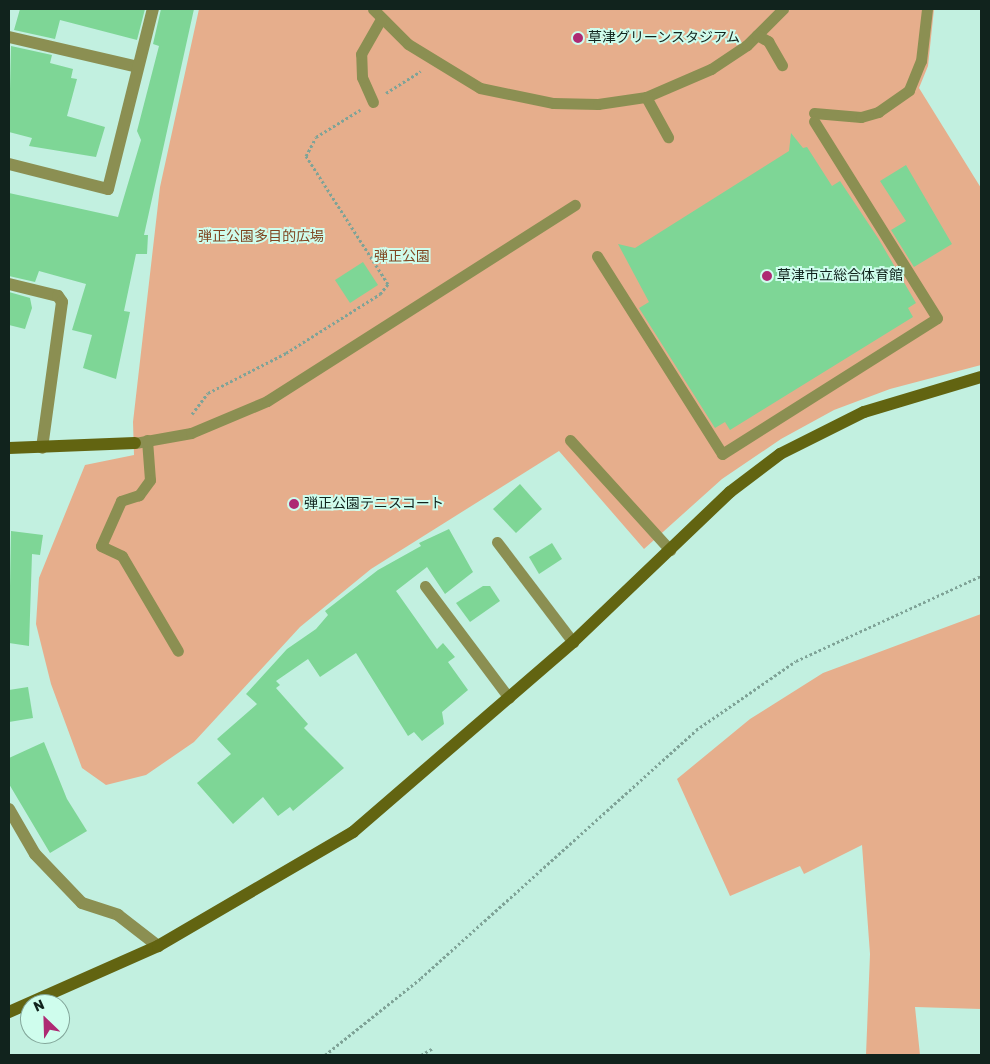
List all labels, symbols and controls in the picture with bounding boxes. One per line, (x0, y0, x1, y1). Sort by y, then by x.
place label: 草津グリーンスタジアム (588, 30, 742, 46)
marker: 草津グリーンスタジアム (572, 32, 584, 44)
park label: 弾正公園多目的広場 (198, 229, 324, 245)
park label: 弾正公園 (374, 249, 430, 265)
place label: 草津市立総合体育館 (777, 268, 903, 284)
marker: 草津市立総合体育館 (761, 270, 773, 282)
place label: 弾正公園テニスコート (304, 496, 444, 512)
marker: 弾正公園テニスコート (288, 498, 300, 510)
north arrow (20, 994, 70, 1044)
text: N (31, 996, 47, 1016)

